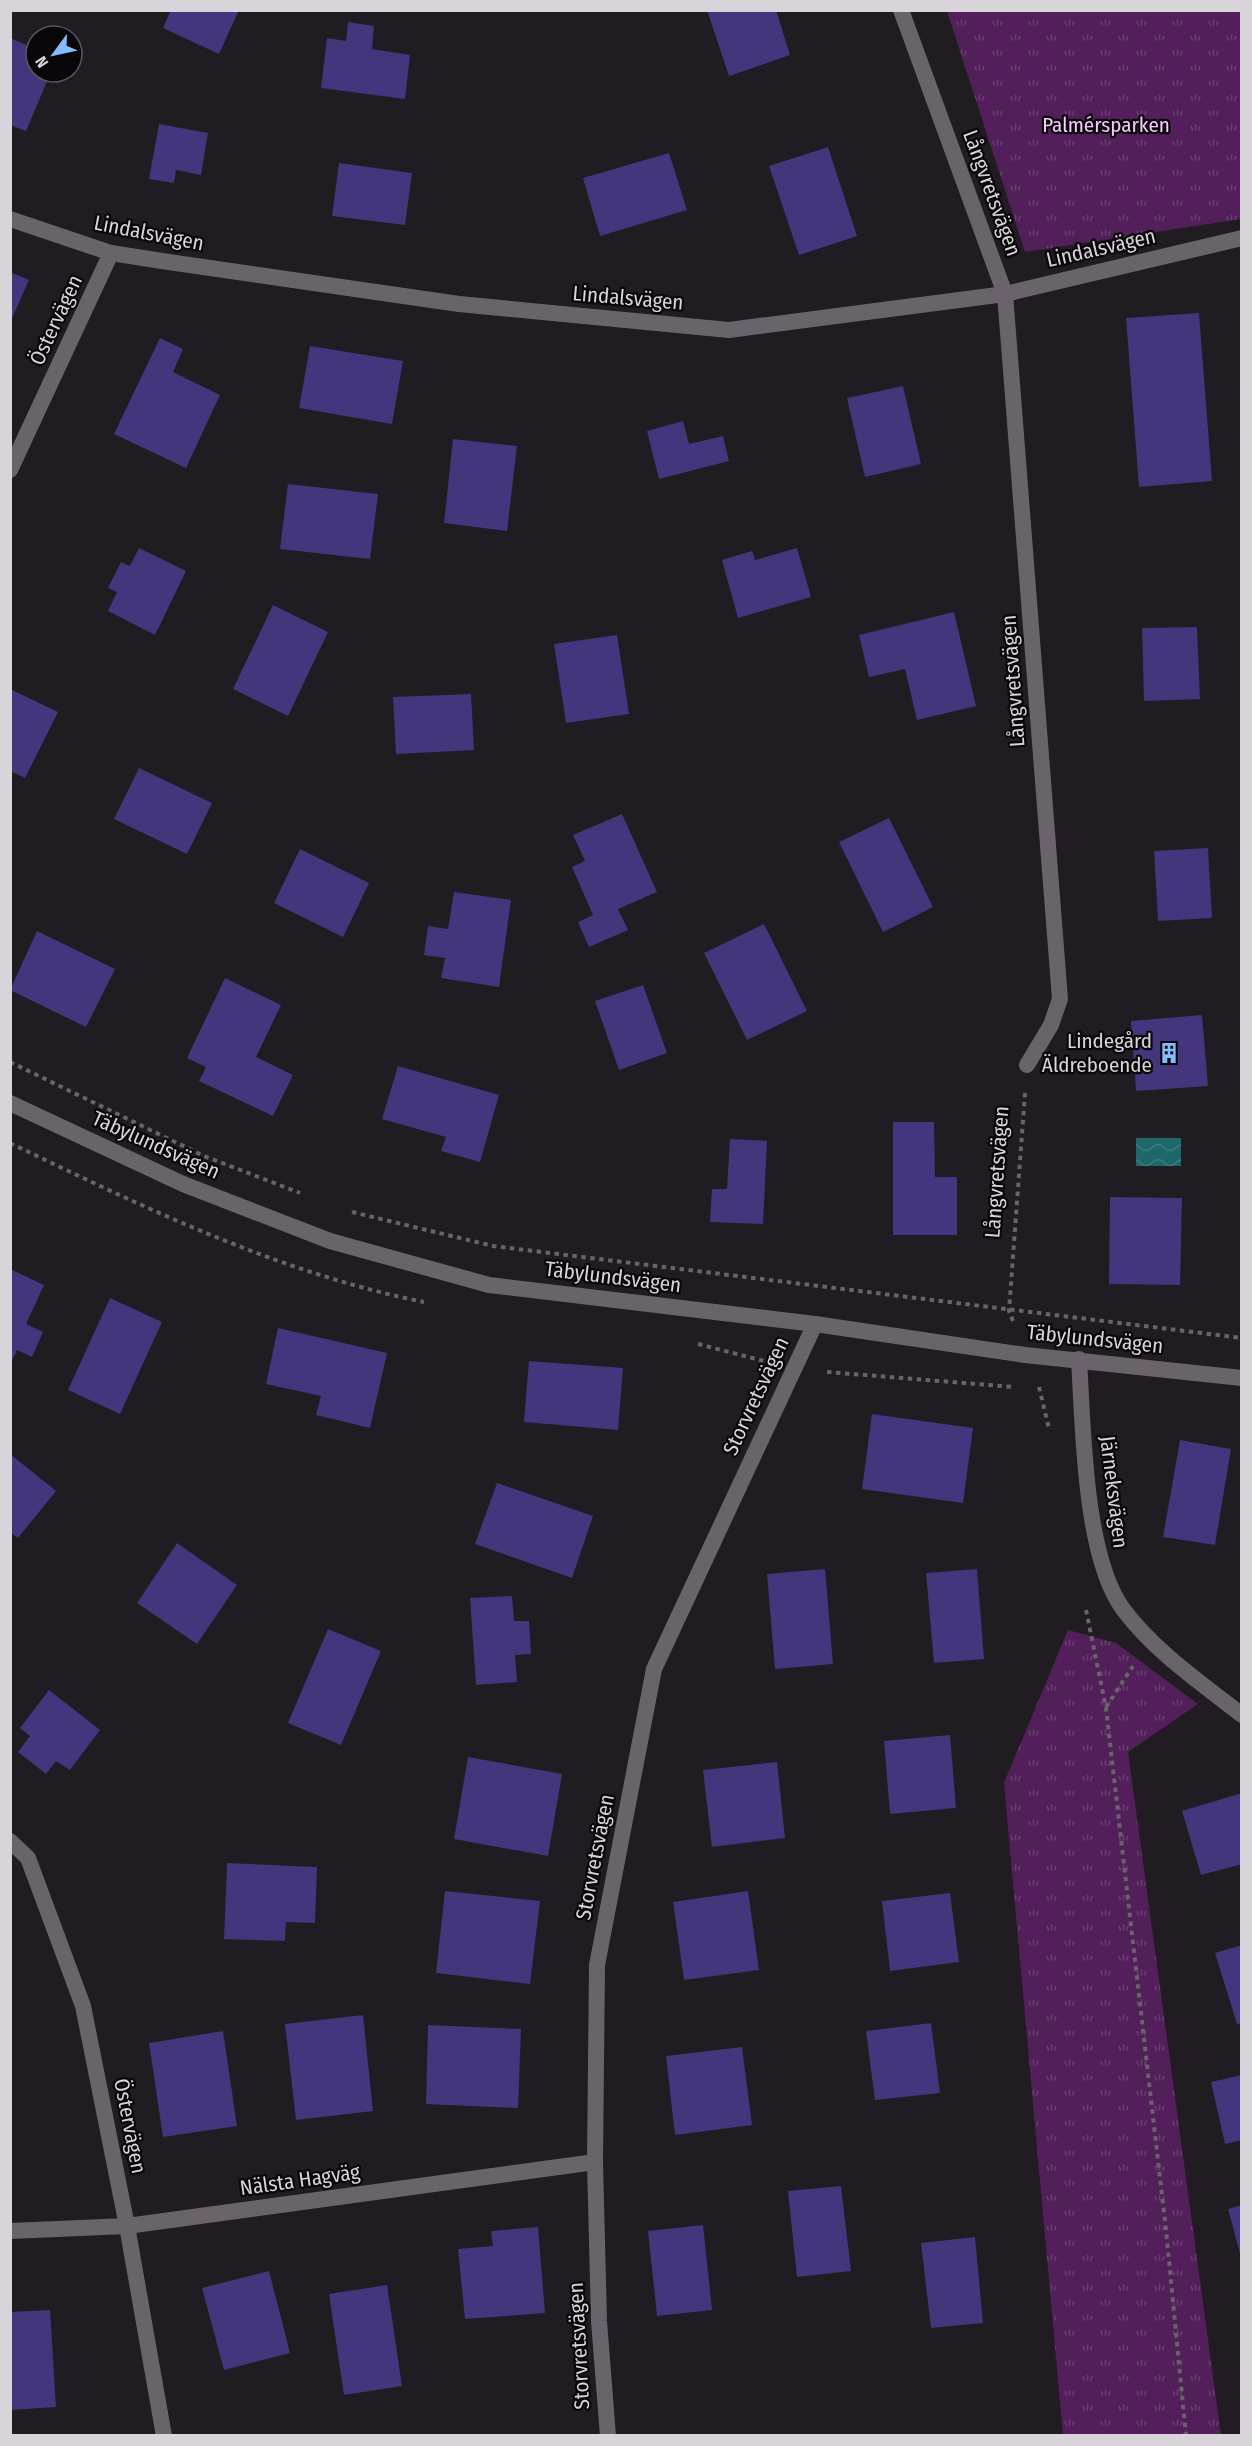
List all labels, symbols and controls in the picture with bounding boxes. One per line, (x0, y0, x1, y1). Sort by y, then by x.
north arrow (24, 24, 84, 84)
text: N (31, 53, 52, 71)
park label: Palmérsparken (1042, 112, 1170, 138)
street label: Långvretsvägen (957, 126, 1027, 260)
street label: Lindalsvägen (92, 210, 206, 256)
street label: Lindalsvägen (1044, 223, 1158, 273)
street label: Östervägen (24, 271, 88, 369)
street label: Lindalsvägen (571, 280, 685, 316)
street label: Långvretsvägen (995, 614, 1031, 748)
place label: Lindegård Äldreboende (1042, 1028, 1152, 1078)
building icon: Lindegård Äldreboende (1157, 1041, 1181, 1065)
street label: Täbylundsvägen (88, 1105, 224, 1185)
street label: Långvretsvägen (979, 1105, 1015, 1239)
street label: Täbylundsvägen (543, 1256, 683, 1298)
street label: Täbylundsvägen (1025, 1319, 1165, 1359)
street label: Storvretsvägen (717, 1333, 795, 1459)
street label: Järneksvägen (1094, 1434, 1134, 1550)
street label: Storvretsvägen (570, 1792, 620, 1922)
street label: Östervägen (108, 2076, 152, 2176)
street label: Nälsta Hagväg (238, 2159, 362, 2201)
street label: Storvretsvägen (563, 2282, 595, 2410)

